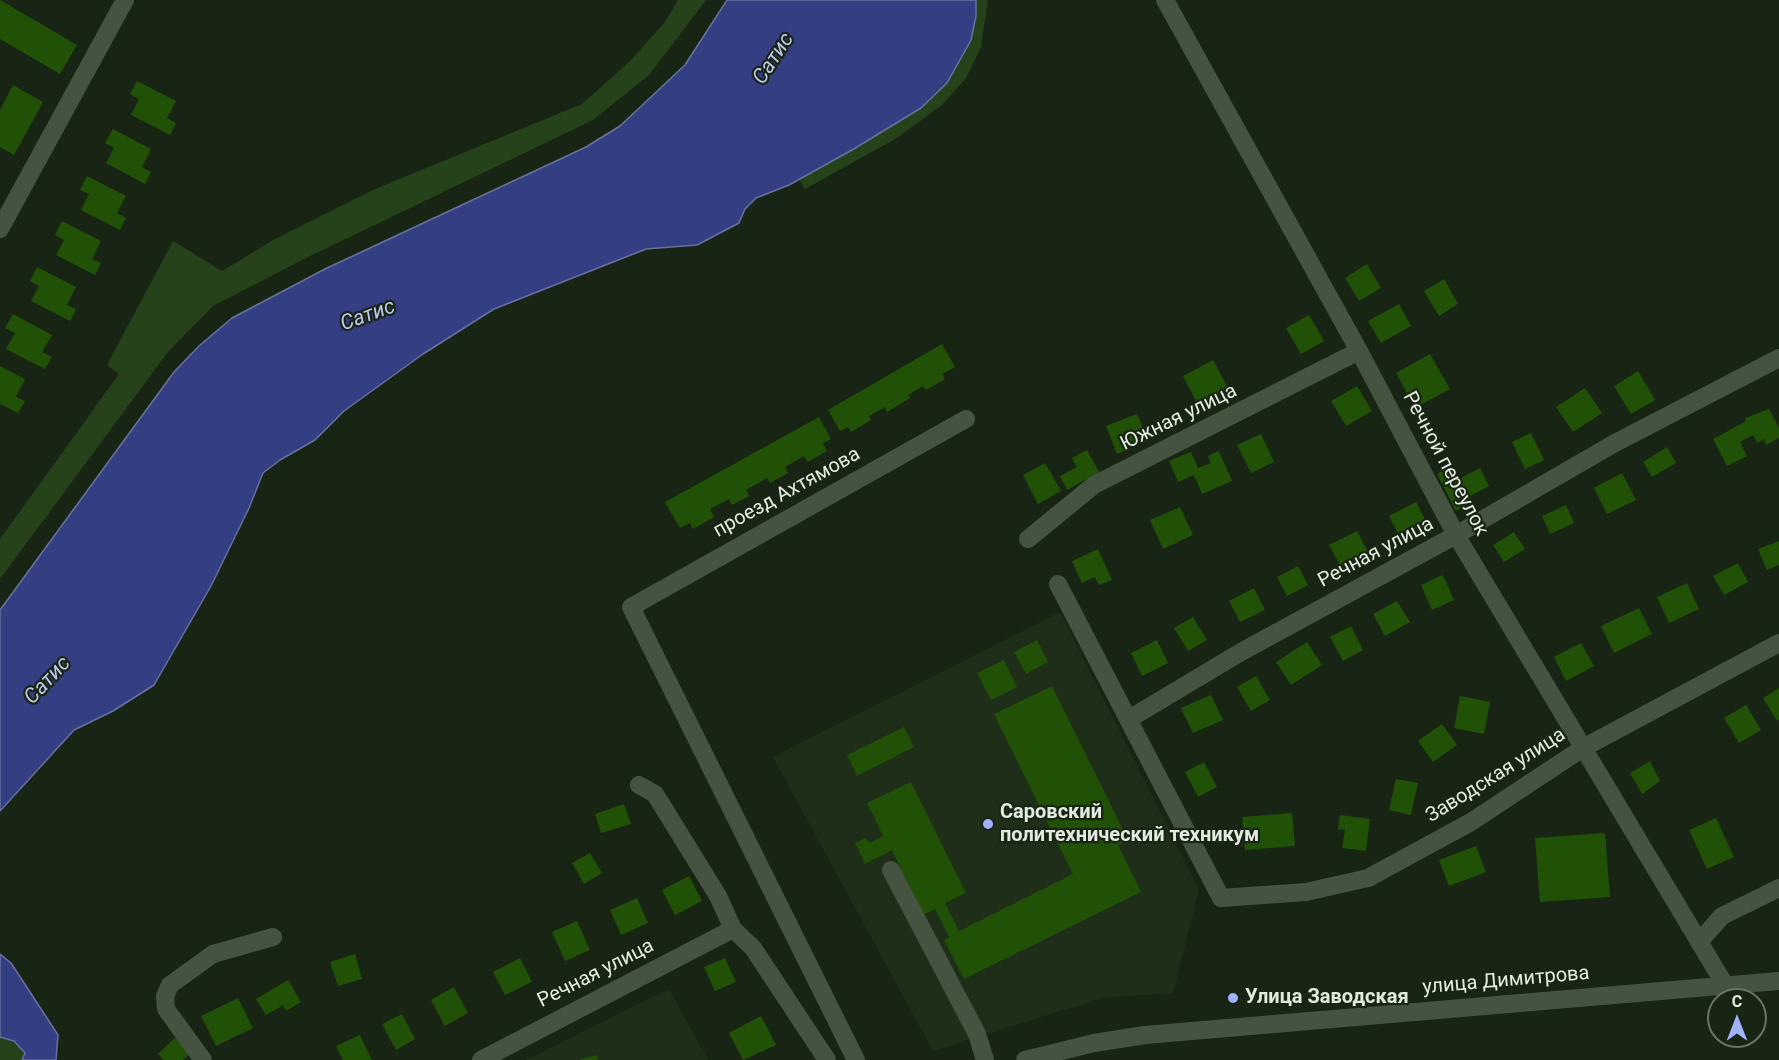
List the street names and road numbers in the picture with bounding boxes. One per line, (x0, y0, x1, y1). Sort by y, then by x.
street label: Южная улица (1117, 379, 1241, 457)
street label: Речной переулок (1397, 388, 1493, 540)
street label: проезд Ахтямова (709, 443, 865, 543)
street label: Речная улица (1314, 513, 1438, 593)
street label: Заводская улица (1422, 723, 1570, 829)
street label: Речная улица (534, 934, 658, 1014)
street label: улица Димитрова (1422, 962, 1590, 1000)

